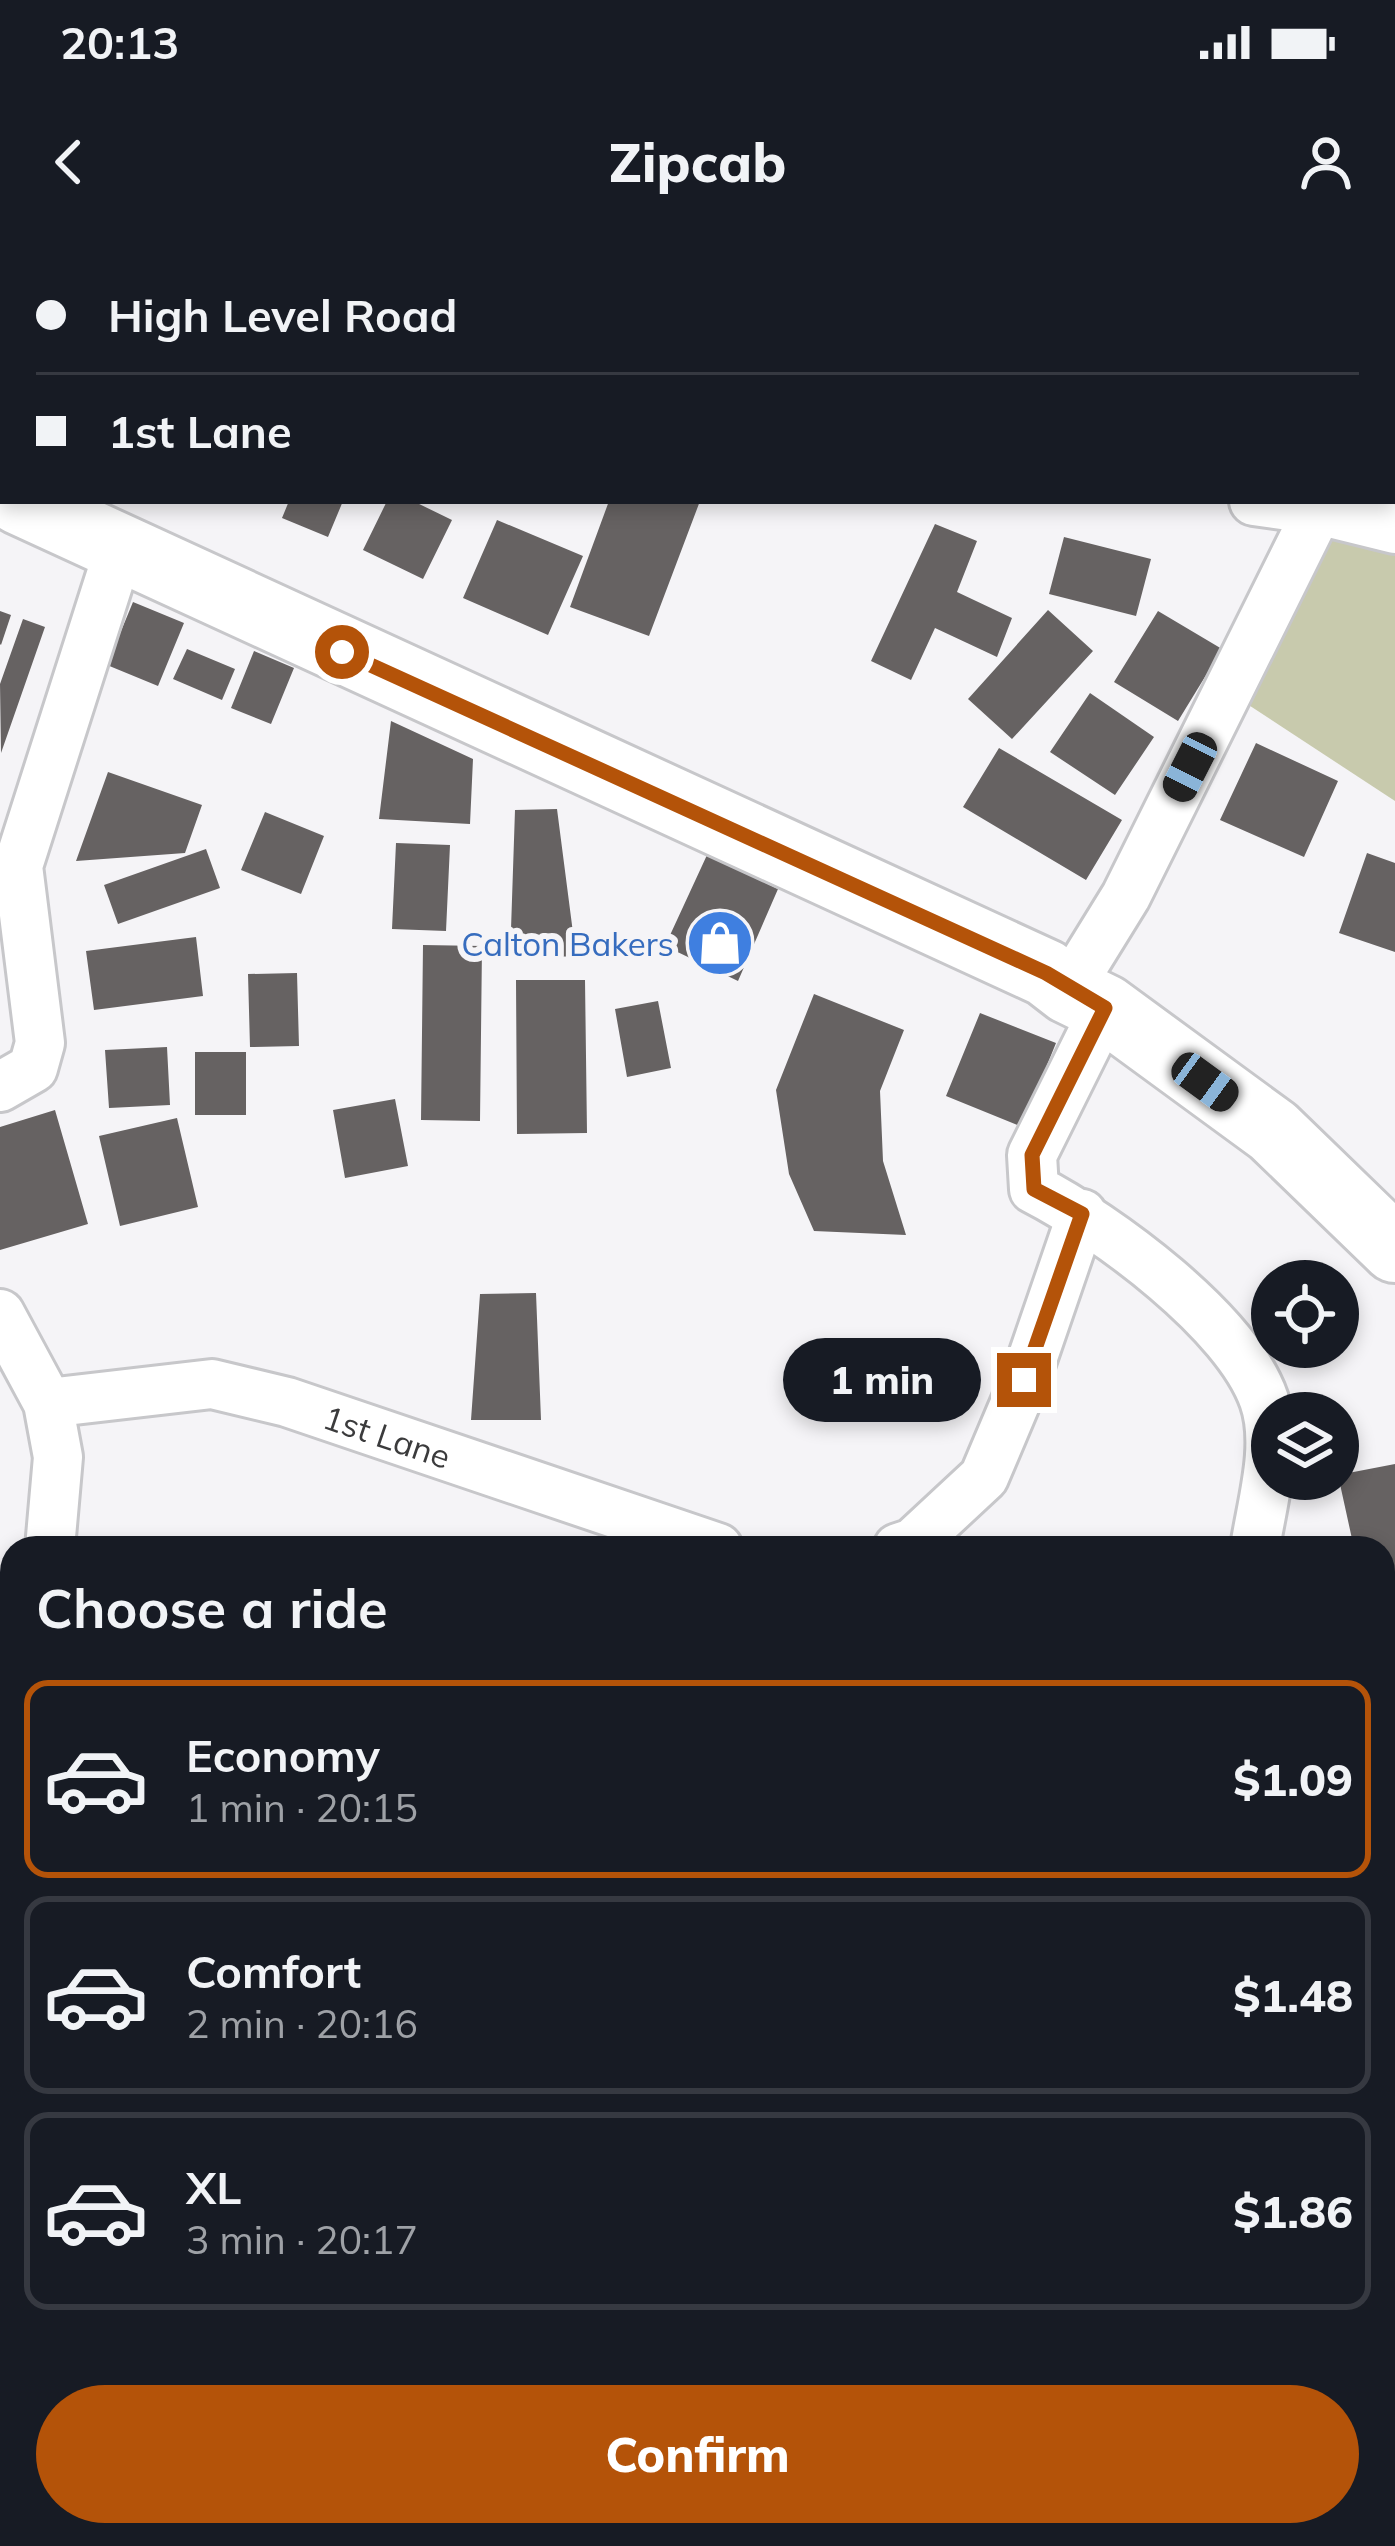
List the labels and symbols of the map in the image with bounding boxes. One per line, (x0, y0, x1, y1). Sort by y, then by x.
route start (315, 625, 369, 679)
car (1158, 727, 1222, 807)
shop icon: Calton Bakers (685, 908, 755, 978)
place label: Calton Bakers (461, 923, 674, 964)
car (1165, 1046, 1245, 1118)
callout: 1 min (784, 1338, 982, 1422)
route end (997, 1353, 1051, 1407)
street label: 1st Lane (318, 1395, 456, 1476)

